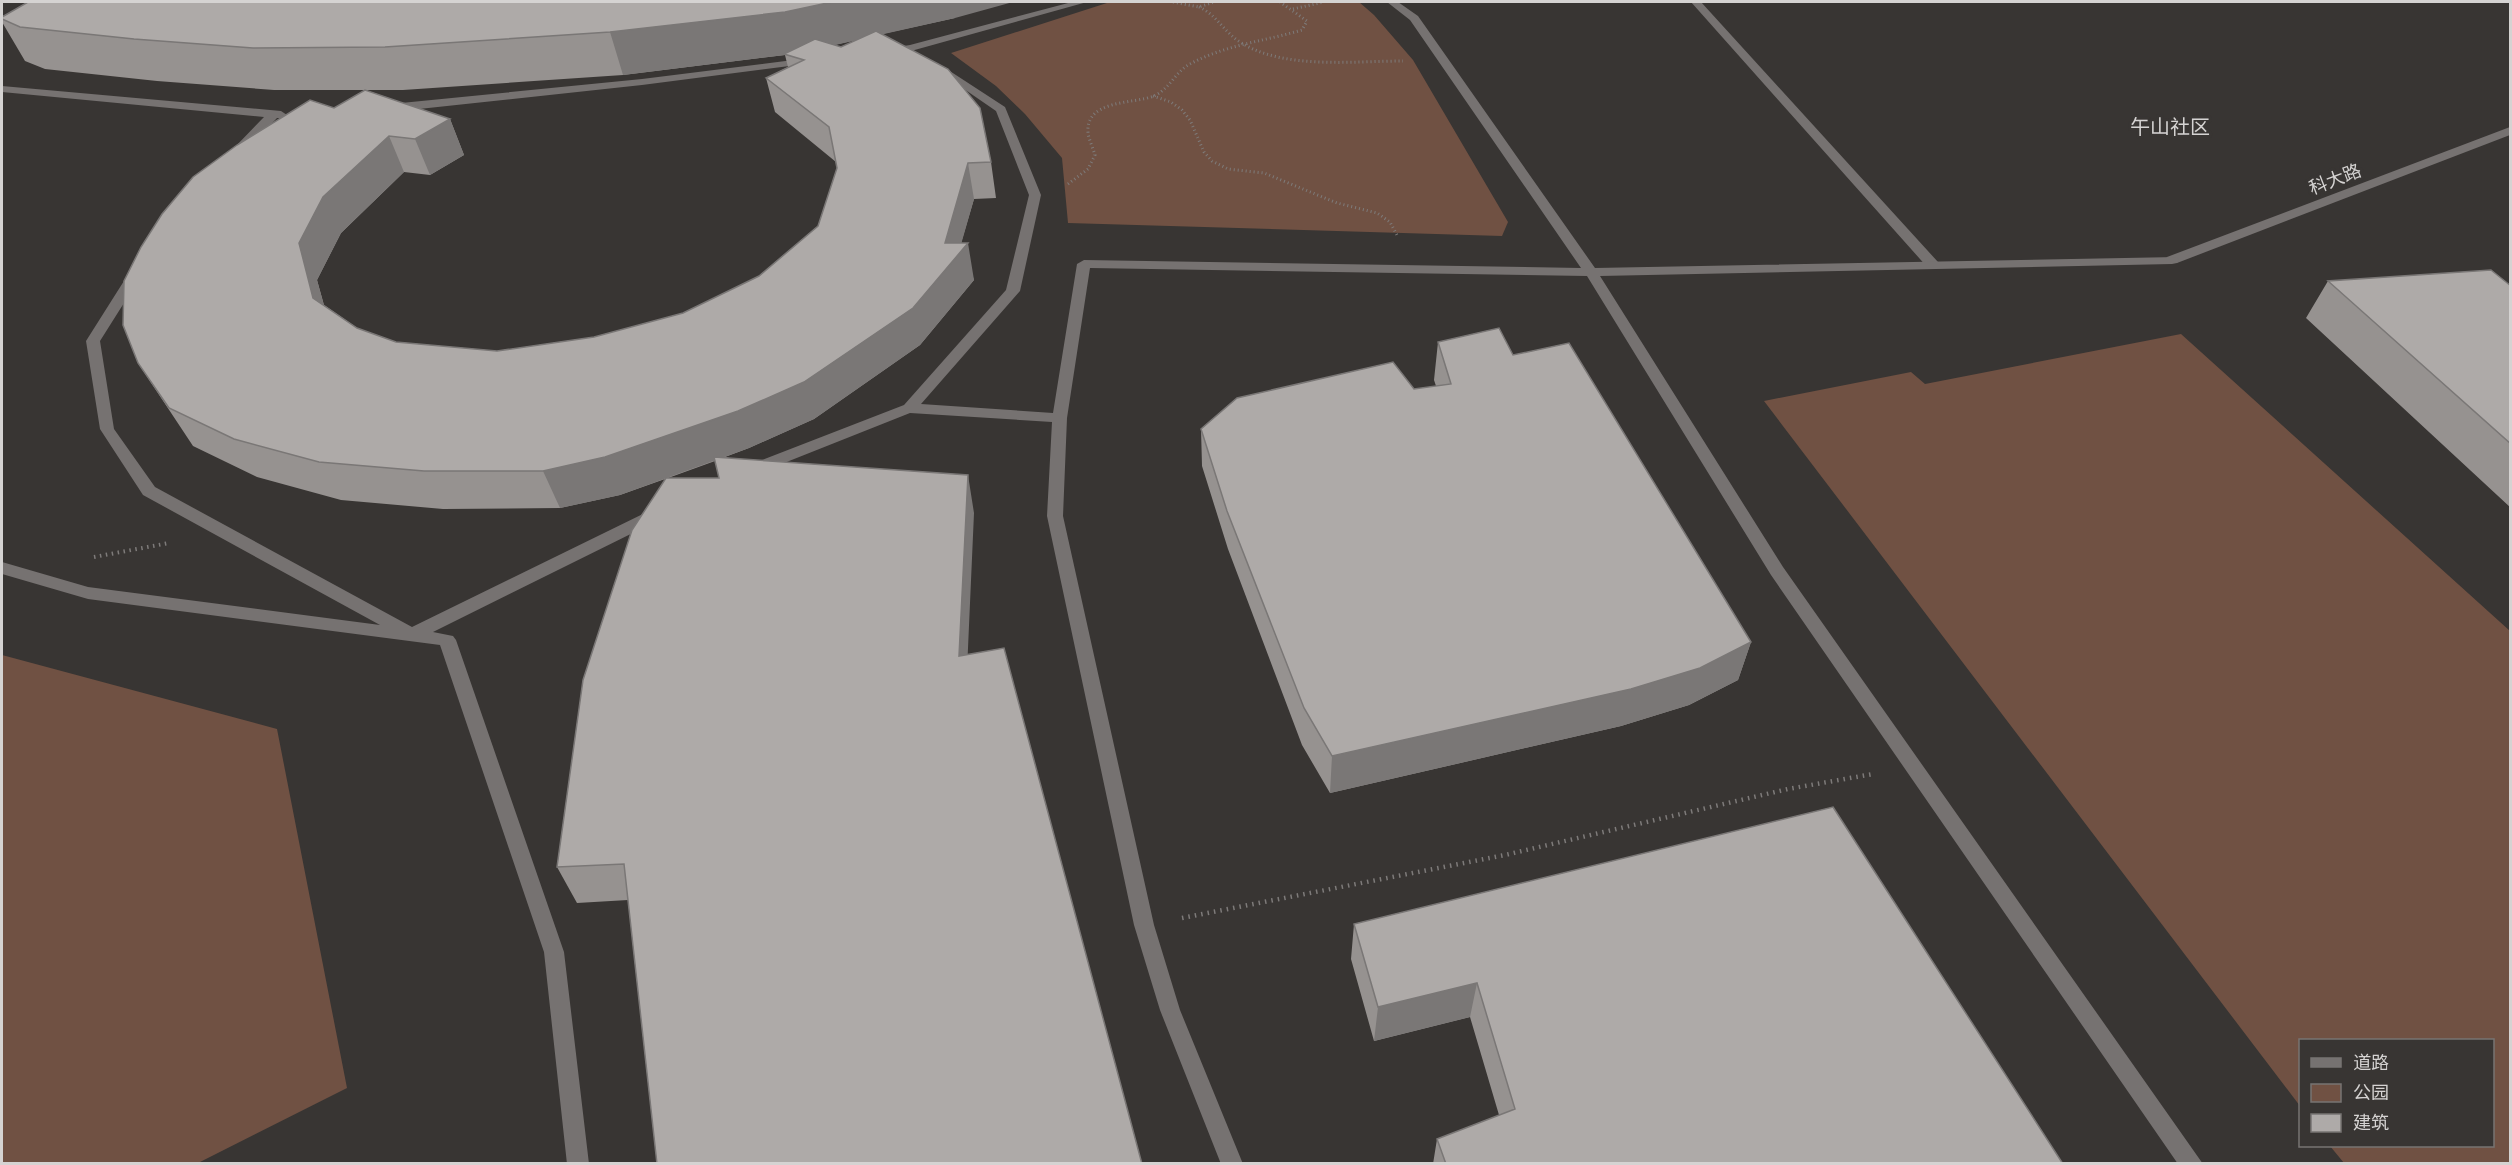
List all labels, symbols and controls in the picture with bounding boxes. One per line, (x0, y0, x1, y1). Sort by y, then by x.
district label: 午山社区 (2130, 114, 2210, 139)
street label: 科大路 (2306, 159, 2364, 199)
legend (2299, 1039, 2494, 1147)
text: 道路 (2353, 1051, 2389, 1074)
text: 公园 (2353, 1081, 2389, 1104)
text: 建筑 (2353, 1111, 2389, 1134)

